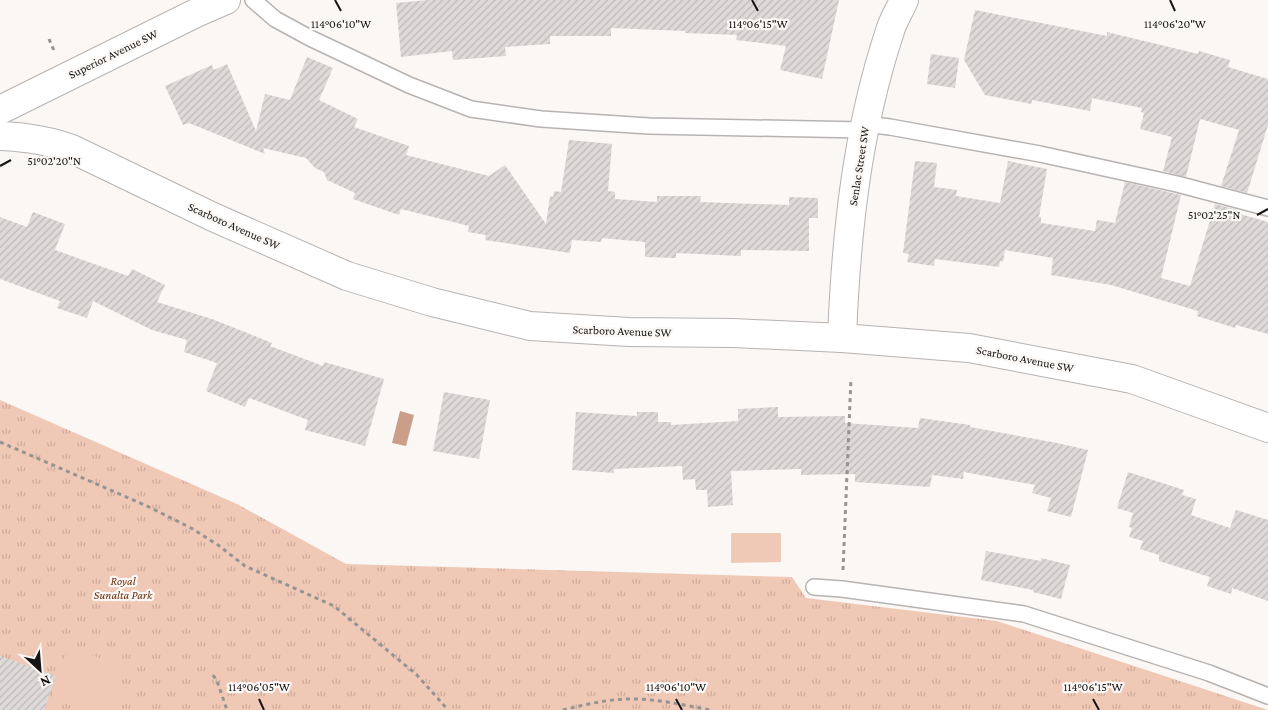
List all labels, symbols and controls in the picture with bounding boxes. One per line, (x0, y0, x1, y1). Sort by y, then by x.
text: 114°06'10"W (311, 17, 371, 31)
text: 114°06'15"W (728, 17, 788, 31)
text: 114°06'20"W (1144, 17, 1206, 31)
street label: Superior Avenue SW (66, 26, 160, 82)
street label: Senlac Street SW (846, 125, 872, 207)
text: 51°02'20"N (27, 154, 81, 168)
street label: Scarboro Avenue SW (186, 200, 282, 252)
text: 51°02'25"N (1188, 208, 1240, 222)
street label: Scarboro Avenue SW (572, 322, 672, 340)
street label: Scarboro Avenue SW (975, 343, 1075, 375)
park label: Royal Sunalta Park (94, 574, 153, 602)
north arrow (15, 645, 65, 695)
text: N (37, 672, 53, 691)
text: 114°06'05"W (228, 680, 290, 694)
text: 114°06'10"W (646, 680, 706, 694)
text: 114°06'15"W (1063, 680, 1123, 694)

